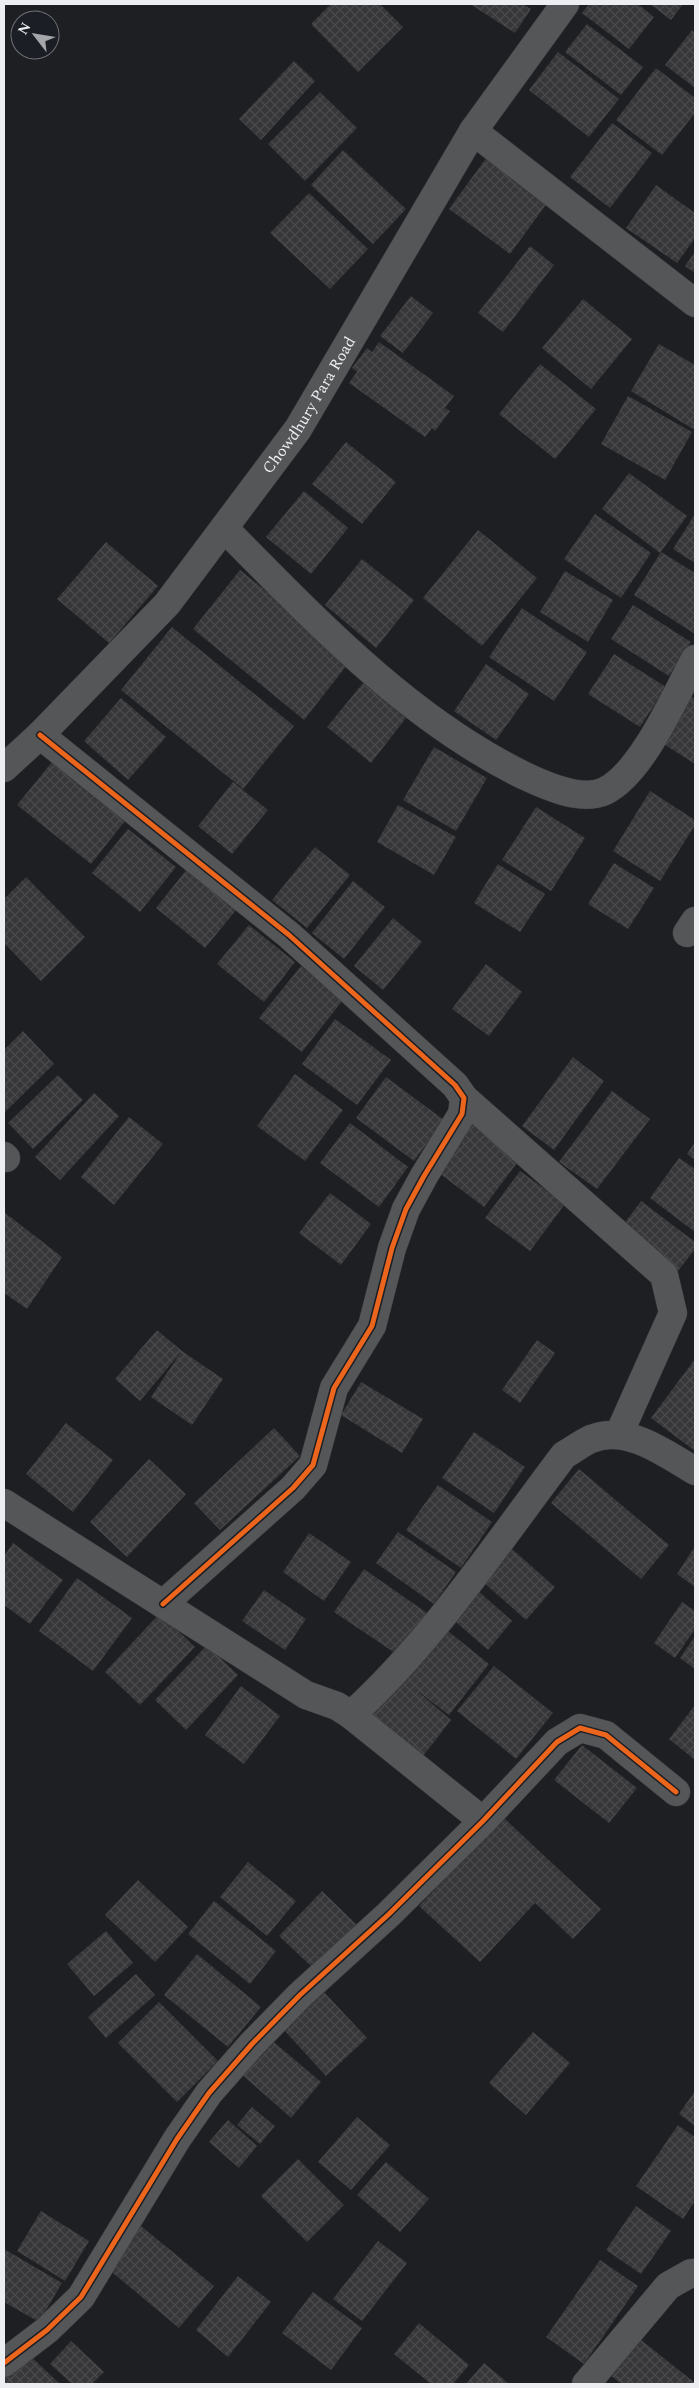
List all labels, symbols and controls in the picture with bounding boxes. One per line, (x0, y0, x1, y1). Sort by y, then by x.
north arrow (10, 10, 60, 60)
text: N (12, 18, 36, 39)
street label: Chowdhury Para Road (256, 332, 362, 479)

